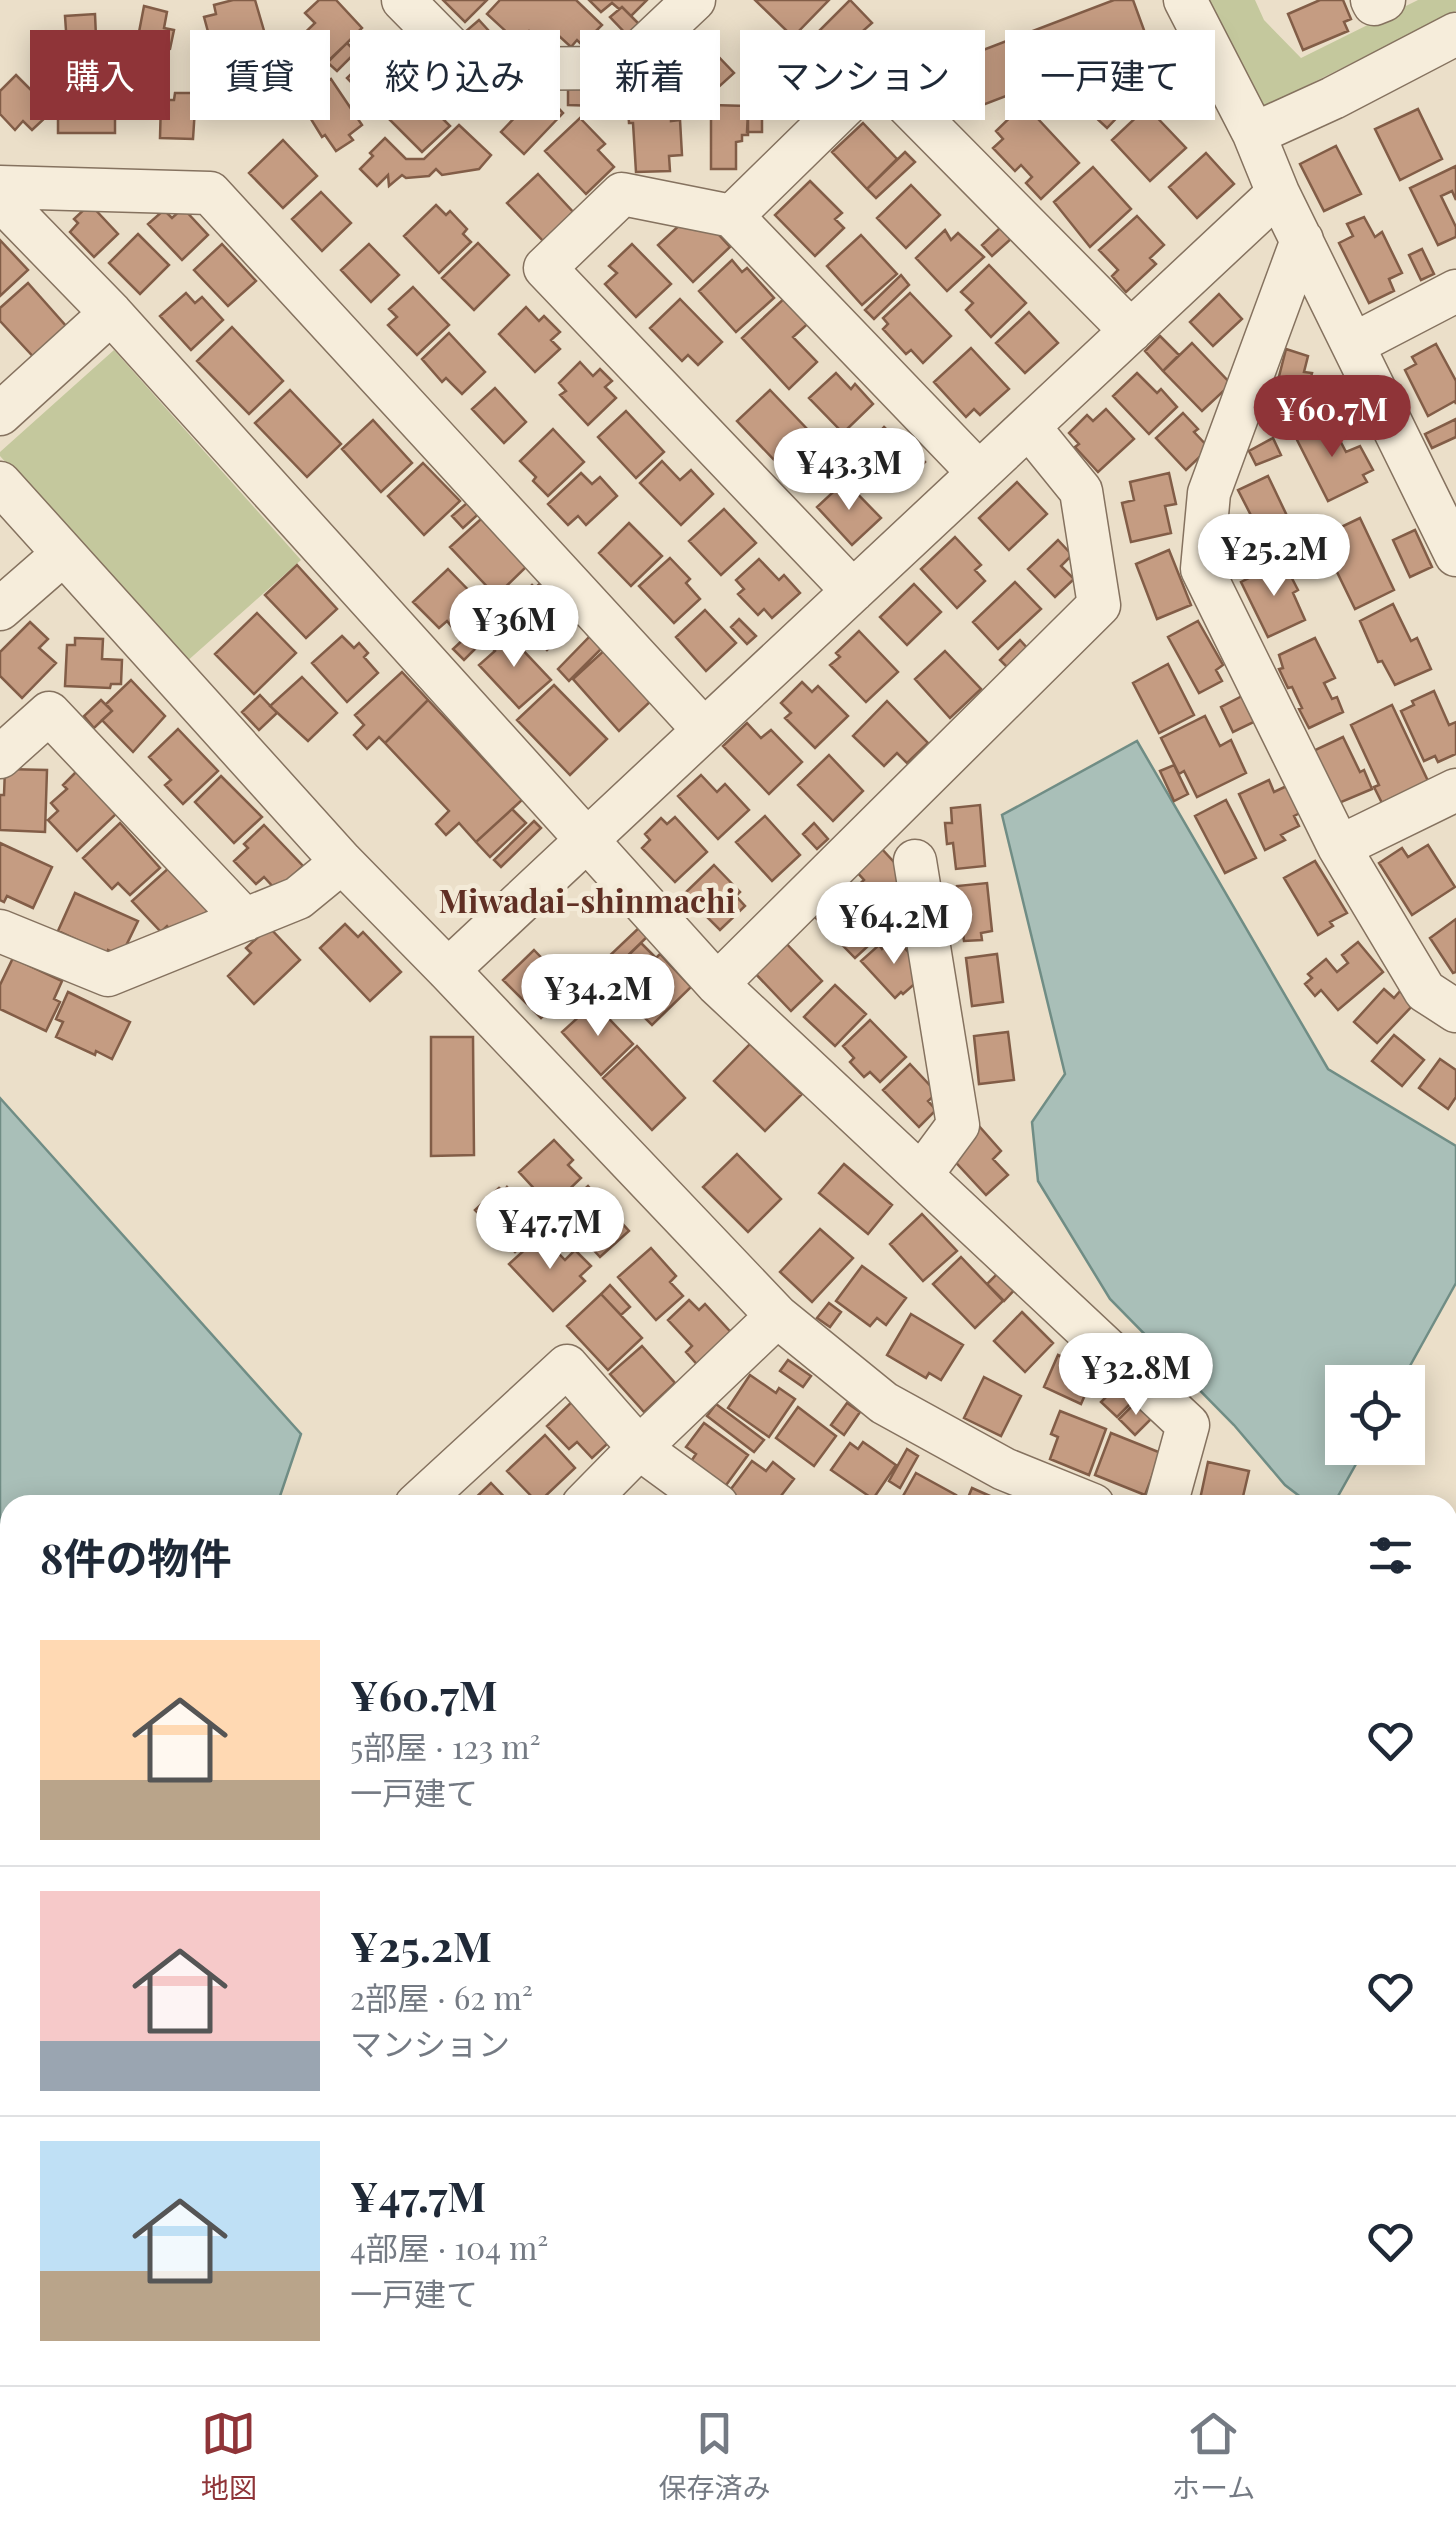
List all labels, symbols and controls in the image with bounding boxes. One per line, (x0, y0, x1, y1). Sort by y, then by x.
chip: 購入 (30, 30, 170, 120)
chip: 賃貸 (190, 30, 330, 120)
chip: 絞り込み (350, 30, 560, 120)
chip: 新着 (580, 30, 720, 120)
chip: マンション (740, 30, 985, 120)
chip: 一戸建て (1005, 30, 1215, 120)
pin: ¥60.7M (1251, 375, 1413, 460)
text: ¥60.7M (1276, 386, 1388, 429)
pin: ¥43.3M (768, 428, 930, 513)
text: ¥43.3M (796, 439, 902, 482)
pin: ¥25.2M (1193, 514, 1355, 599)
text: ¥25.2M (1220, 525, 1328, 568)
pin: ¥36M (455, 585, 573, 670)
text: ¥36M (472, 596, 556, 639)
district label: Miwadai-shinmachi (439, 878, 735, 921)
pin: ¥64.2M (813, 882, 975, 967)
text: ¥64.2M (838, 893, 950, 936)
pin: ¥34.2M (517, 954, 679, 1039)
text: ¥34.2M (543, 965, 653, 1008)
pin: ¥47.7M (469, 1187, 631, 1272)
text: ¥47.7M (498, 1198, 602, 1241)
pin: ¥32.8M (1055, 1333, 1217, 1418)
text: ¥32.8M (1081, 1344, 1191, 1387)
map controls (1325, 1365, 1425, 1465)
button: locate (1325, 1365, 1425, 1465)
icon: filters (1363, 1528, 1418, 1583)
text: 8件の物件 (40, 1529, 232, 1585)
text: ¥60.7M (350, 1666, 498, 1722)
icon: home (120, 1680, 240, 1800)
icon: heart (1363, 1713, 1418, 1768)
text: 5部屋 · 123 m² (350, 1724, 540, 1767)
text: 一戸建て (350, 1770, 478, 1813)
text: ¥25.2M (350, 1917, 492, 1973)
icon: home (120, 1931, 240, 2051)
icon: heart (1363, 1964, 1418, 2019)
text: 2部屋 · 62 m² (350, 1975, 533, 2018)
text: マンション (350, 2021, 510, 2064)
text: ¥47.7M (350, 2167, 486, 2223)
icon: home (120, 2181, 240, 2301)
icon: heart (1363, 2214, 1418, 2269)
text: 4部屋 · 104 m² (350, 2225, 548, 2268)
text: 一戸建て (350, 2271, 478, 2314)
tab: 地図 (201, 2406, 257, 2506)
tab: 保存済み (658, 2406, 770, 2506)
tab: ホーム (1172, 2406, 1255, 2506)

